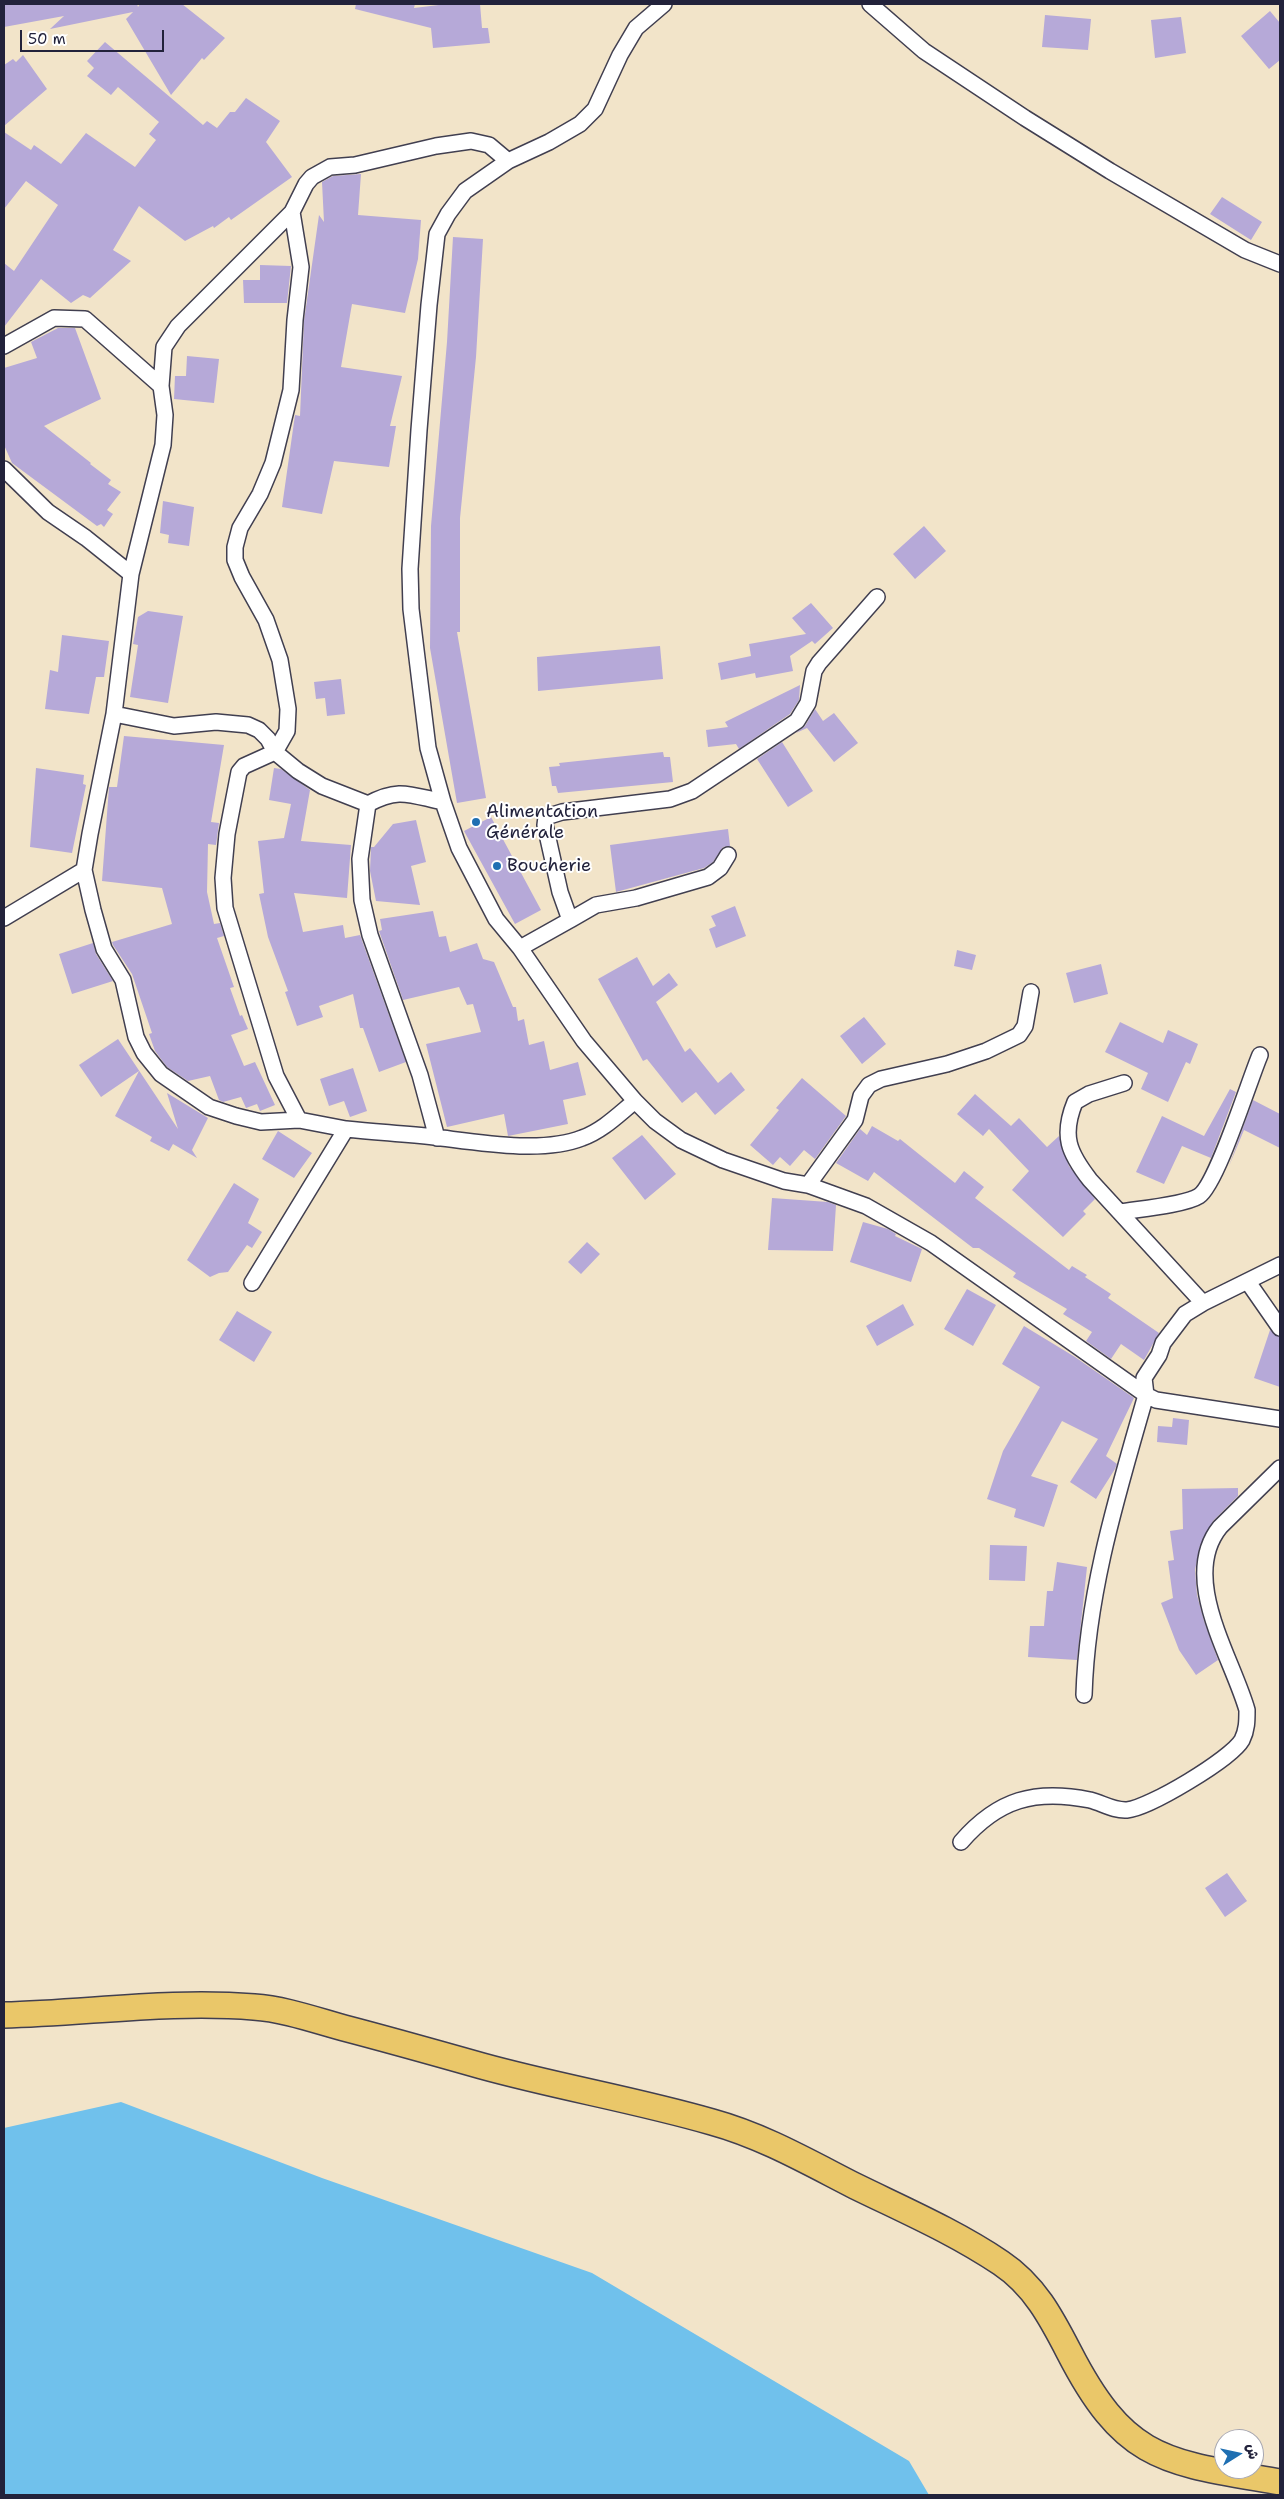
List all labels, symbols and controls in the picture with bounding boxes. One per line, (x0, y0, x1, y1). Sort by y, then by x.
scale bar (22, 20, 166, 52)
text: 50 m (28, 29, 66, 49)
place label: Alimentation Générale (486, 801, 598, 844)
marker: Alimentation Générale (470, 816, 482, 828)
place label: Boucherie (507, 855, 591, 877)
marker: Boucherie (491, 860, 503, 872)
north arrow (1214, 2429, 1264, 2479)
text: ش (1243, 2442, 1263, 2461)

